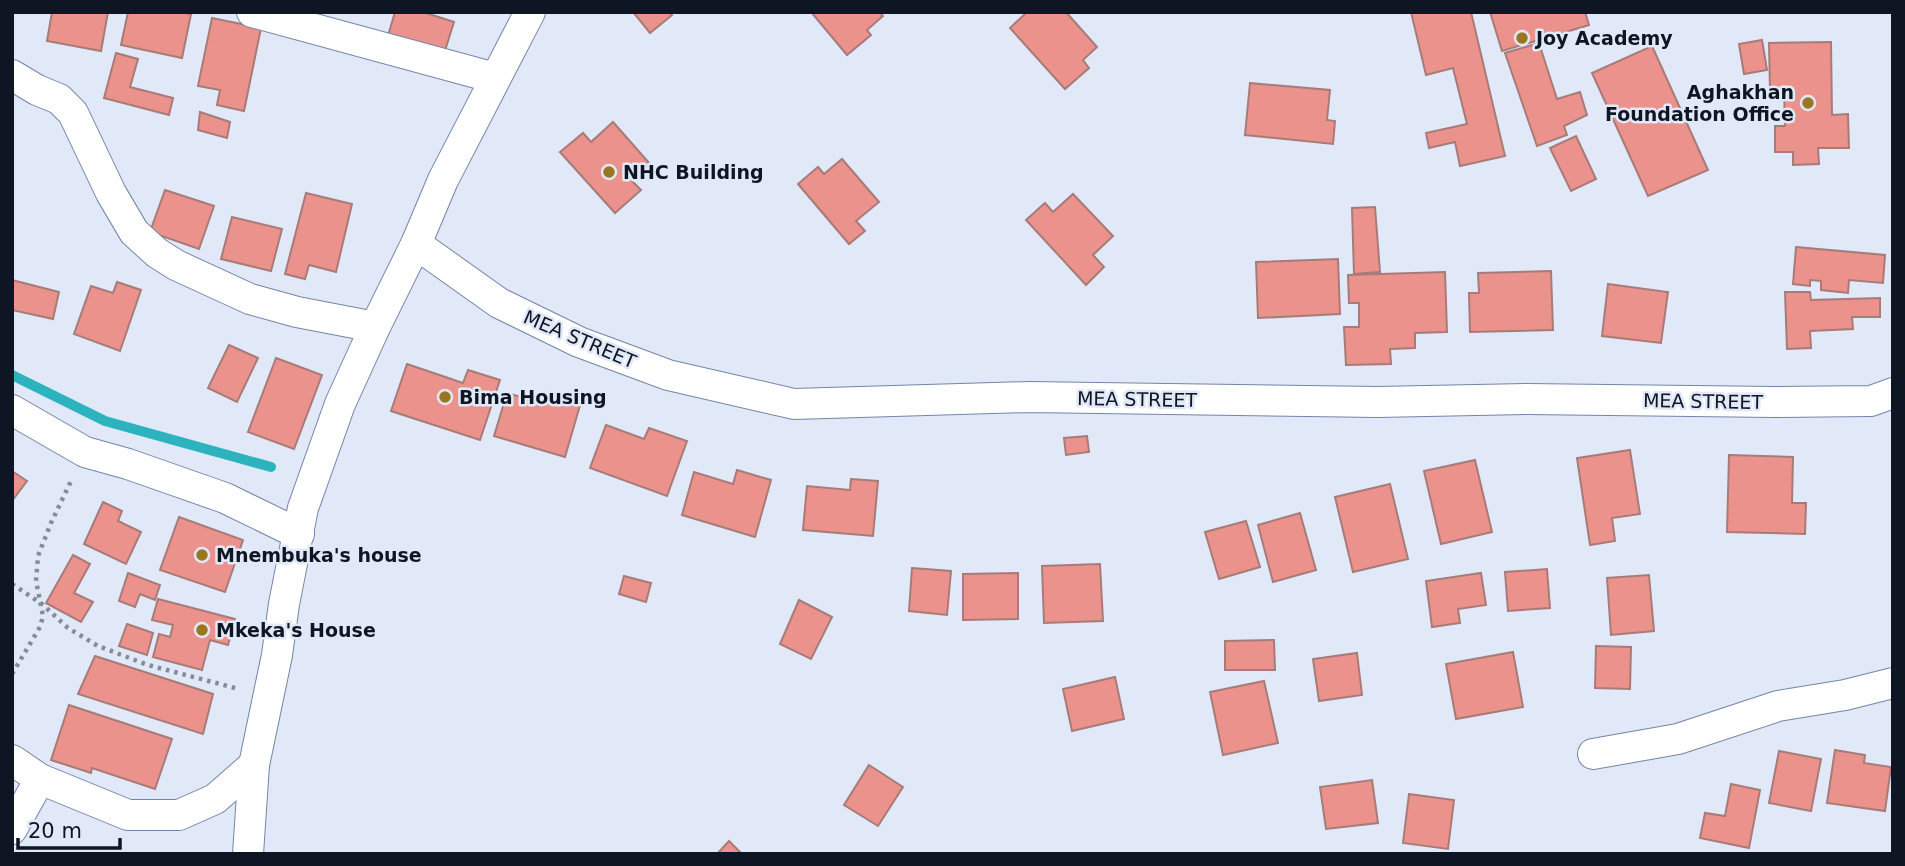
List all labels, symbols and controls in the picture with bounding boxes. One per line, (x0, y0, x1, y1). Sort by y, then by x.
place label: Joy Academy (1534, 27, 1673, 49)
marker: Joy Academy (1514, 30, 1530, 46)
place label: Aghakhan Foundation Office (1605, 81, 1794, 125)
marker: Aghakhan Foundation Office (1800, 95, 1816, 111)
place label: NHC Building (623, 161, 764, 183)
marker: NHC Building (601, 164, 617, 180)
street label: MEA STREET (521, 305, 640, 373)
place label: Bima Housing (459, 386, 607, 408)
street label: MEA STREET (1077, 387, 1198, 411)
marker: Bima Housing (437, 389, 453, 405)
street label: MEA STREET (1643, 389, 1764, 413)
place label: Mnembuka's house (216, 544, 422, 566)
marker: Mnembuka's house (194, 547, 210, 563)
place label: Mkeka's House (216, 619, 376, 641)
marker: Mkeka's House (194, 622, 210, 638)
scale bar (18, 806, 119, 850)
text: 20 m (28, 819, 82, 843)

